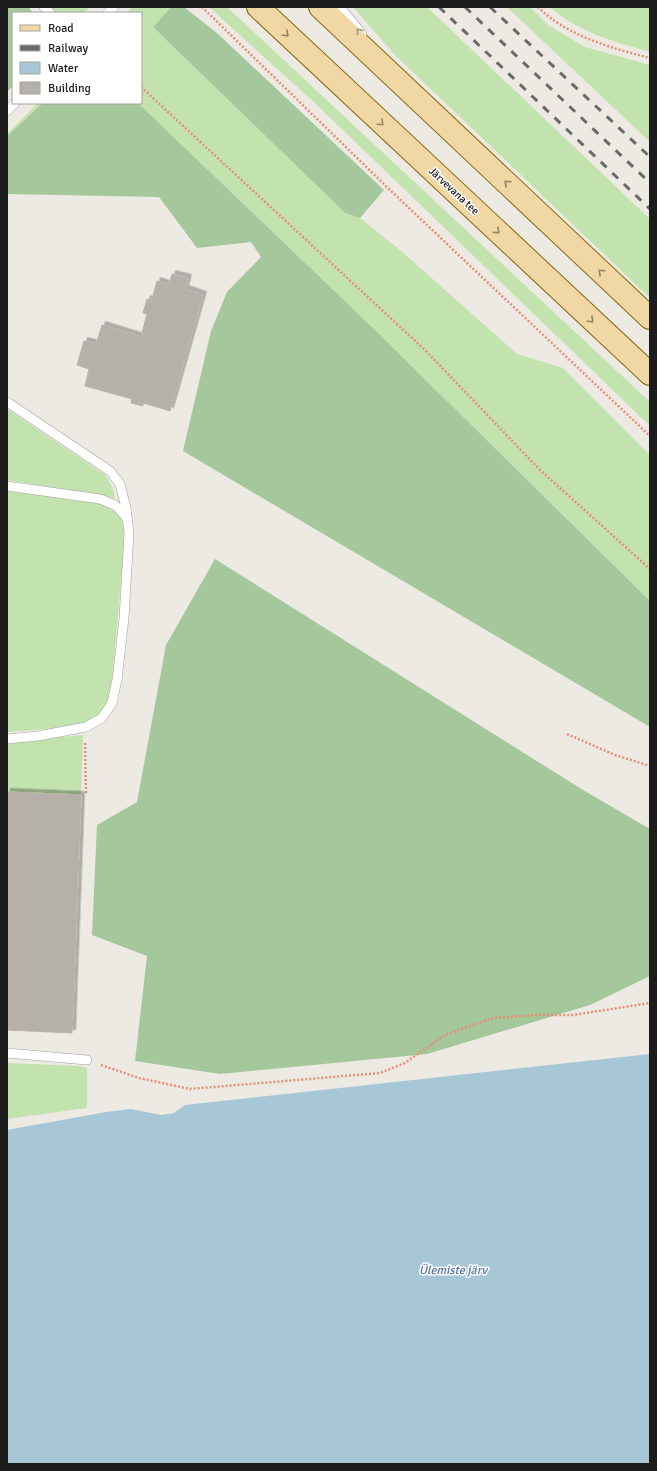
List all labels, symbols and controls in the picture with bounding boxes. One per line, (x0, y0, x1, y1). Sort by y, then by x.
legend (12, 12, 142, 104)
text: Road (48, 21, 74, 36)
one-way arrow (357, 28, 364, 35)
one-way arrow (282, 29, 289, 36)
text: Railway (48, 41, 88, 56)
text: Water (48, 61, 79, 76)
text: Building (48, 81, 91, 96)
one-way arrow (376, 118, 384, 125)
street label: Järvevana tee (426, 164, 482, 218)
one-way arrow (504, 181, 511, 188)
one-way arrow (492, 226, 499, 233)
one-way arrow (598, 269, 606, 277)
one-way arrow (587, 315, 594, 322)
water label: Ülemiste järv (419, 1263, 488, 1278)

